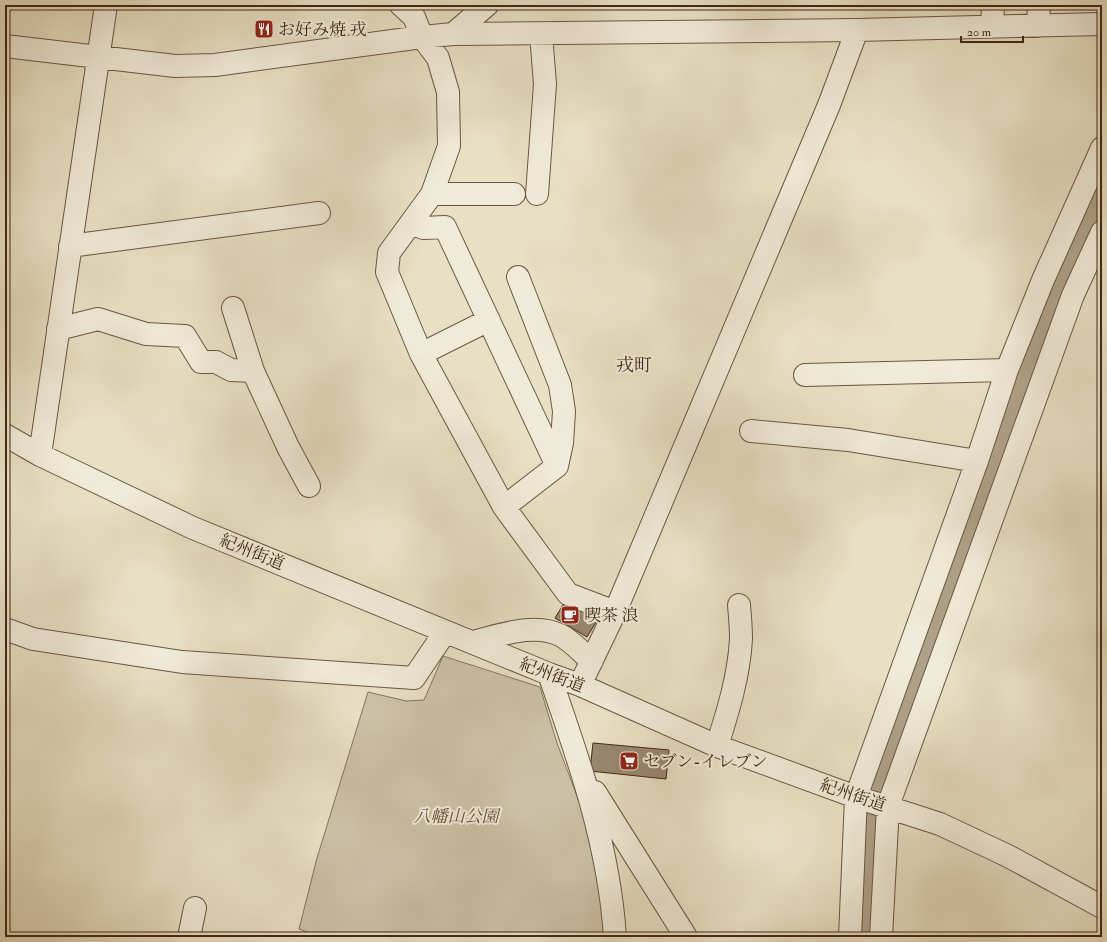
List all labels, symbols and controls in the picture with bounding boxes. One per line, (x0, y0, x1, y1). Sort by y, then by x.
restaurant icon: お好み焼 戎 (253, 18, 275, 40)
scale bar (961, 18, 1023, 44)
place label: お好み焼 戎 (278, 19, 367, 40)
text: 20 m (967, 25, 992, 40)
district label: 戎町 (616, 354, 652, 377)
street label: 紀州街道 (217, 530, 287, 574)
cafe icon: 喫茶 浪 (559, 604, 581, 626)
place label: 喫茶 浪 (584, 605, 639, 626)
street label: 紀州街道 (516, 653, 588, 697)
supermarket icon: セブン-イレブン (618, 750, 640, 772)
place label: セブン-イレブン (643, 751, 768, 772)
street label: 紀州街道 (817, 774, 889, 816)
park label: 八幡山公園 (414, 806, 501, 827)

